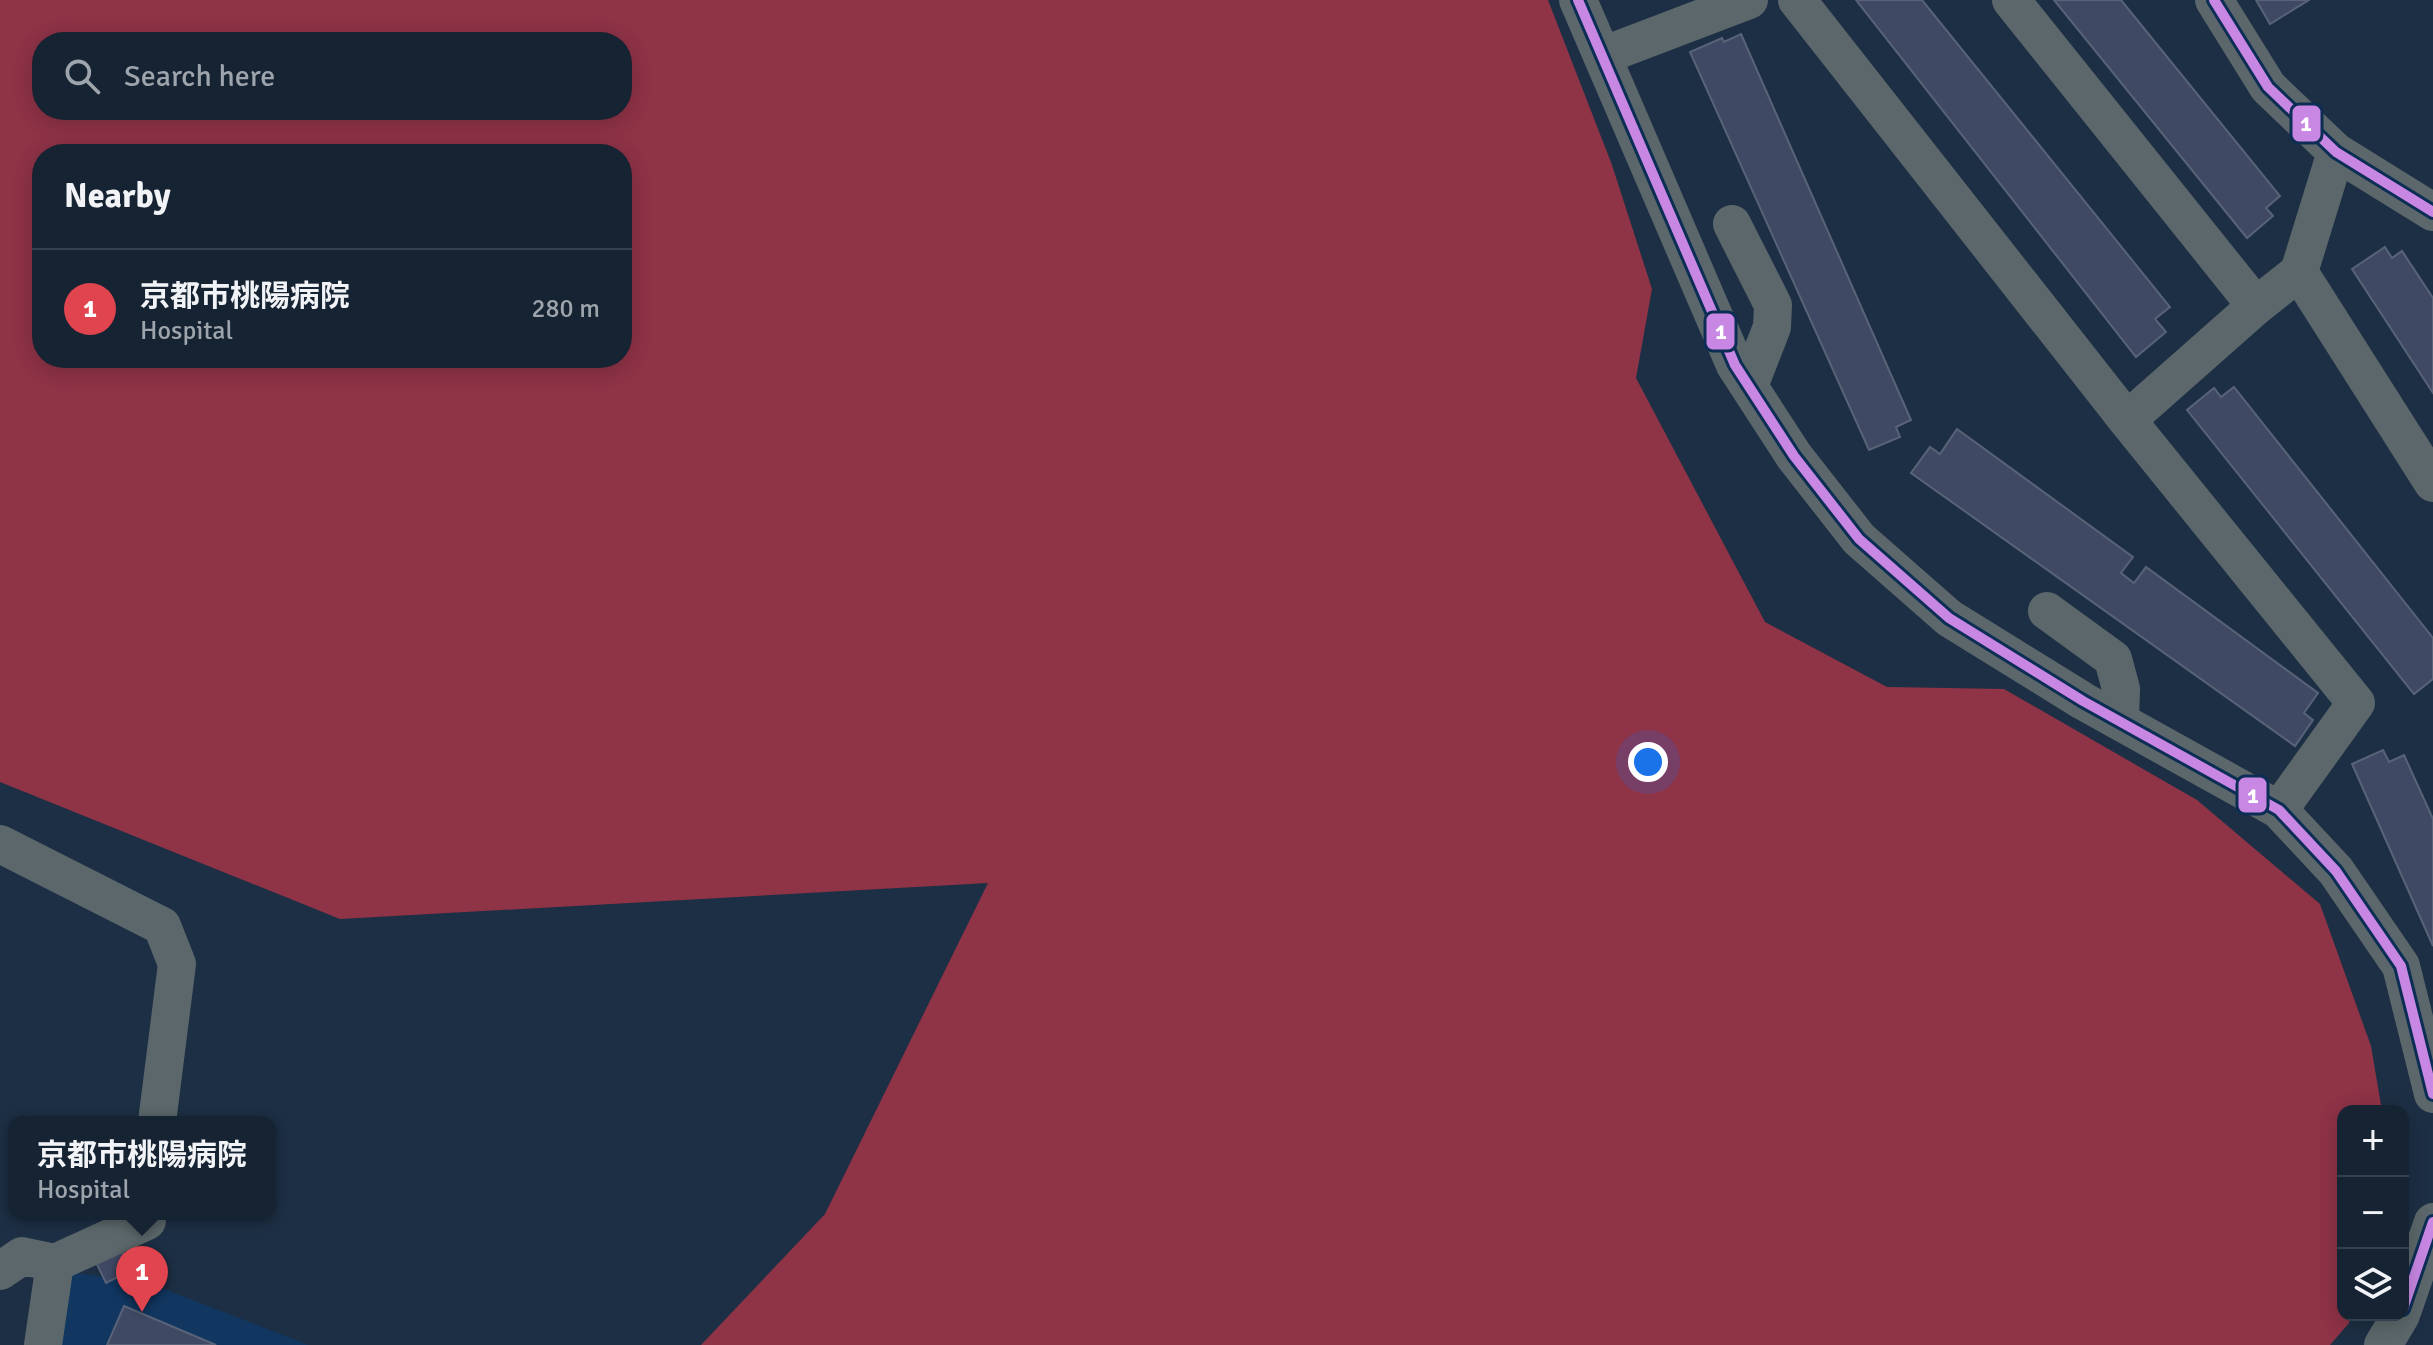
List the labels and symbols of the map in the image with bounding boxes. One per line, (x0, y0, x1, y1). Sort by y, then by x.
line badge: 1 (2291, 104, 2322, 143)
text: 1 (2300, 110, 2312, 137)
line badge: 1 (1705, 312, 1736, 351)
text: 1 (1715, 318, 1727, 345)
your location (1628, 742, 1668, 782)
line badge: 1 (2237, 776, 2268, 814)
text: 1 (2247, 782, 2259, 809)
pin: 1 (116, 1246, 168, 1312)

